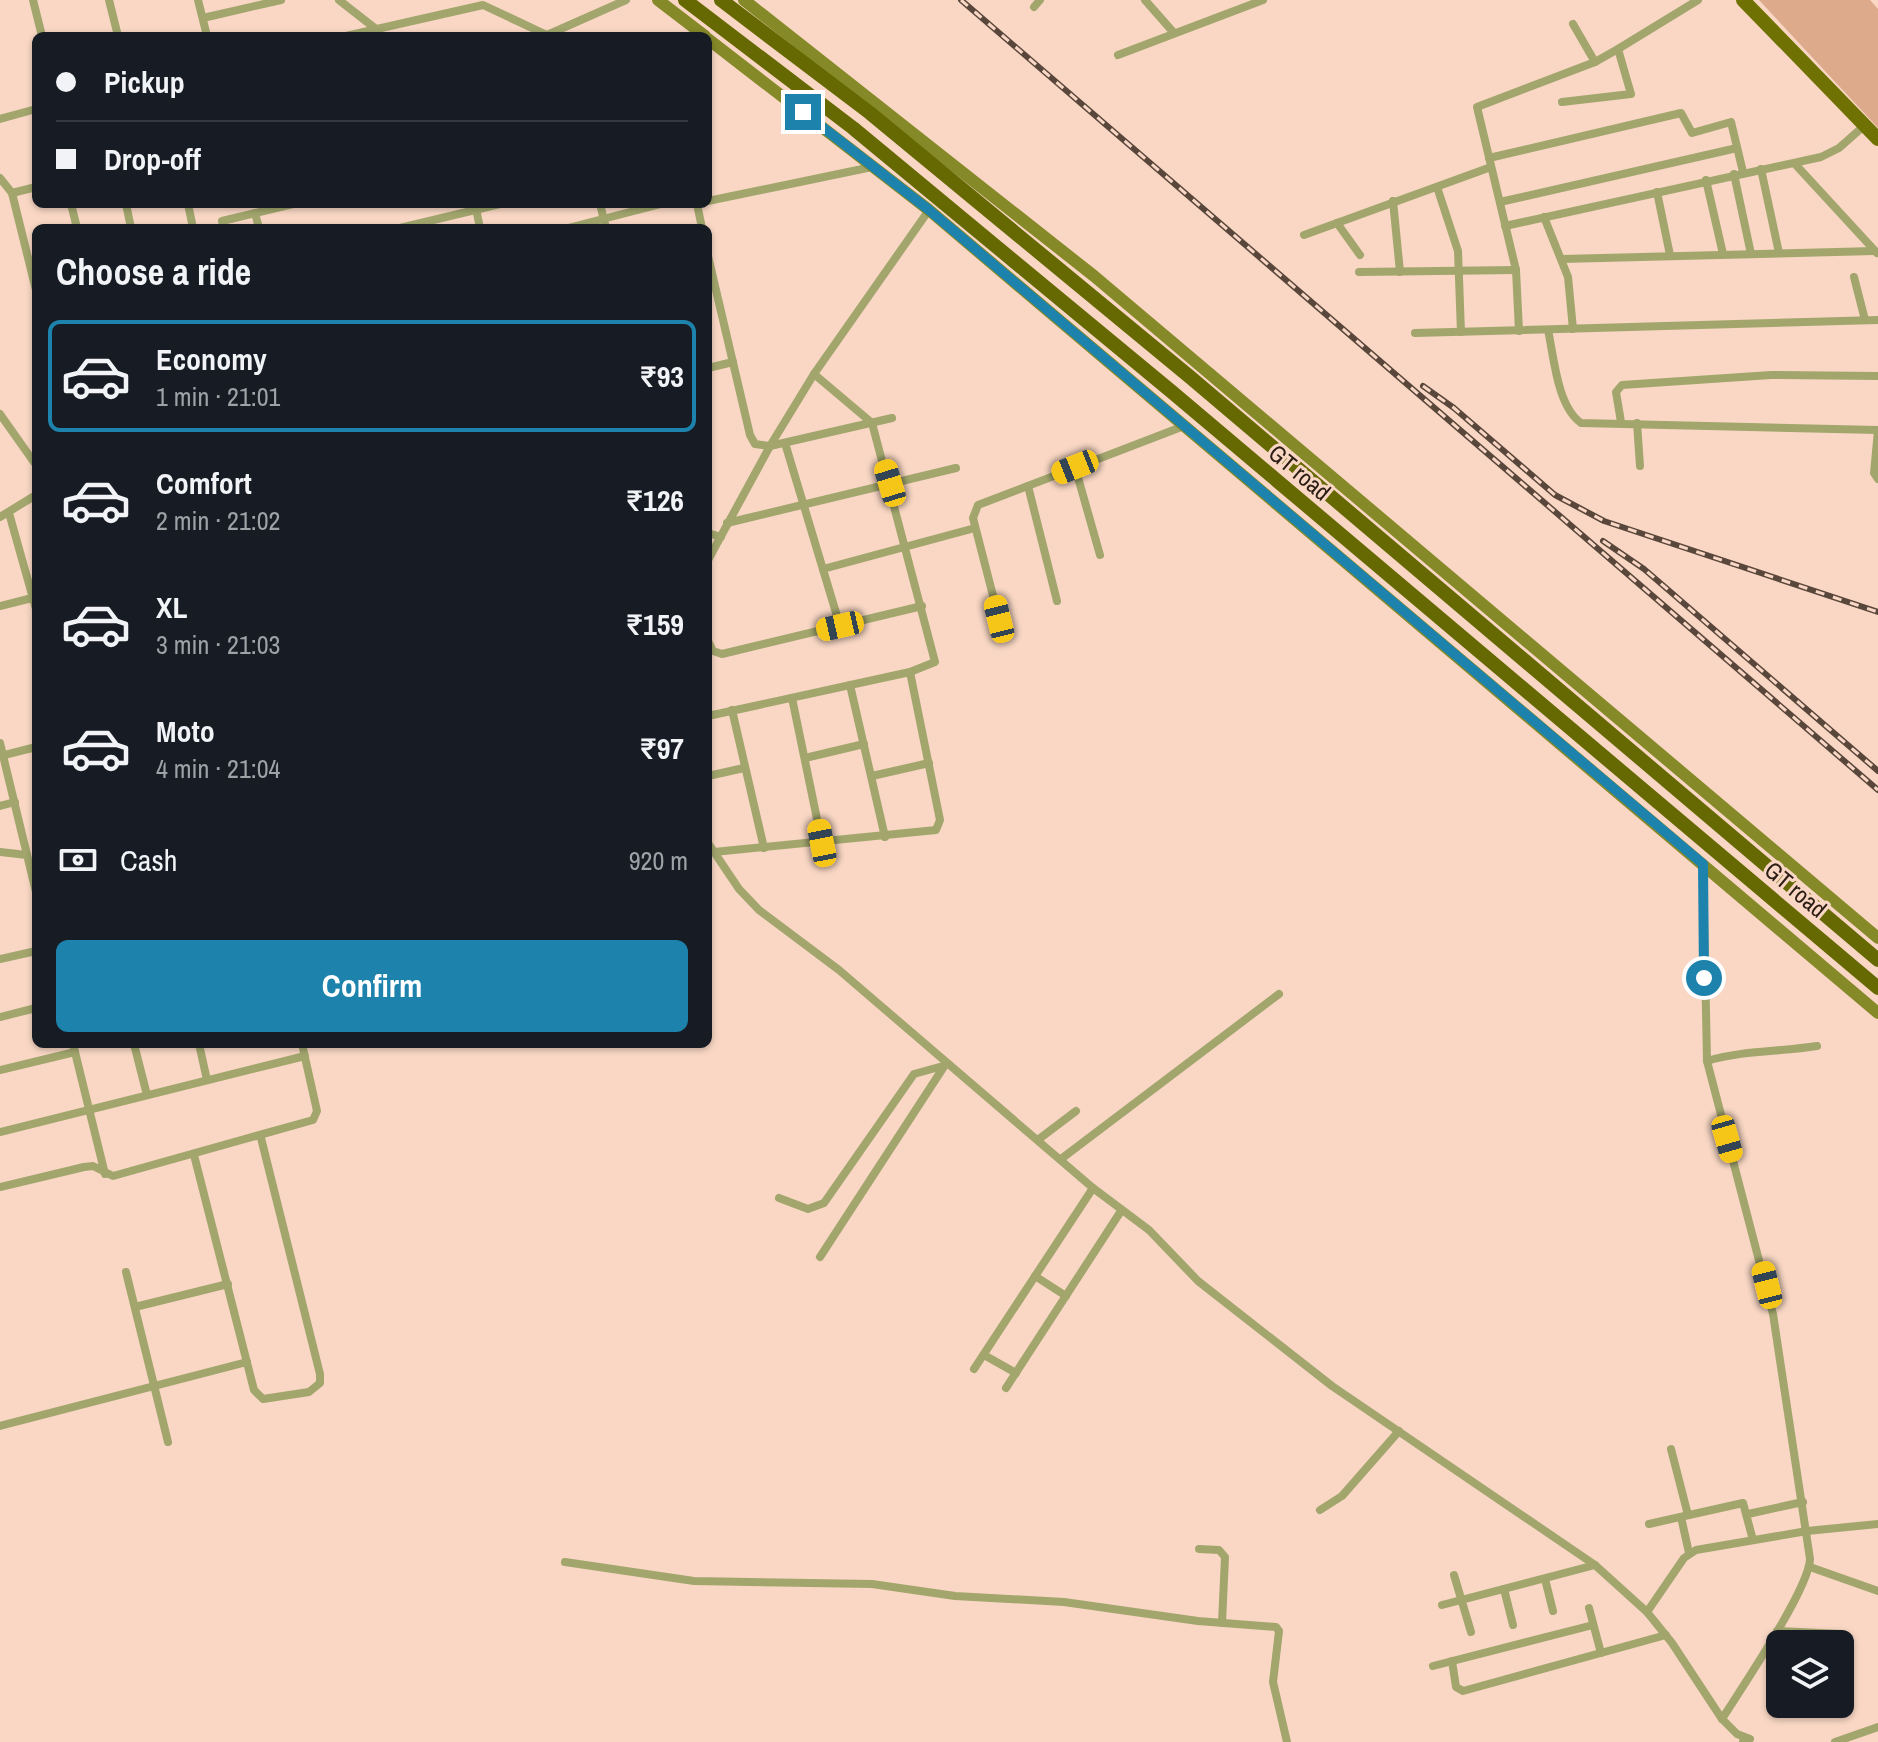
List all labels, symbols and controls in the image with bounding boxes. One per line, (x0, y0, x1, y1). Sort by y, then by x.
text: Pickup (104, 62, 185, 102)
route end (785, 94, 821, 130)
text: Drop-off (104, 139, 201, 179)
text: Choose a ride (56, 248, 251, 296)
text: Economy (156, 339, 267, 379)
icon: car (60, 340, 132, 412)
text: ₹93 (639, 356, 684, 396)
text: 1 min · 21:01 (156, 379, 280, 414)
street label: GT road (1262, 437, 1338, 507)
car (1048, 447, 1102, 487)
car (872, 457, 908, 509)
text: Comfort (156, 463, 252, 503)
icon: car (60, 464, 132, 536)
text: ₹126 (626, 480, 684, 520)
text: 2 min · 21:02 (156, 503, 280, 538)
text: XL (156, 587, 187, 627)
icon: car (60, 588, 132, 660)
car (982, 593, 1016, 645)
text: ₹159 (626, 604, 684, 644)
car (814, 609, 866, 643)
text: 3 min · 21:03 (156, 627, 280, 662)
text: Moto (156, 711, 215, 751)
icon: car (60, 712, 132, 784)
text: ₹97 (639, 728, 684, 768)
text: 4 min · 21:04 (156, 751, 280, 786)
car (806, 817, 838, 869)
icon: cash (56, 838, 100, 882)
text: Cash (120, 840, 177, 880)
text: 920 m (629, 843, 688, 878)
street label: GT road (1758, 854, 1834, 924)
button: Confirm (56, 940, 688, 1032)
route start (1686, 960, 1722, 996)
car (1709, 1113, 1745, 1165)
car (1750, 1259, 1784, 1311)
map controls (1766, 1630, 1854, 1718)
button: layers (1766, 1630, 1854, 1718)

